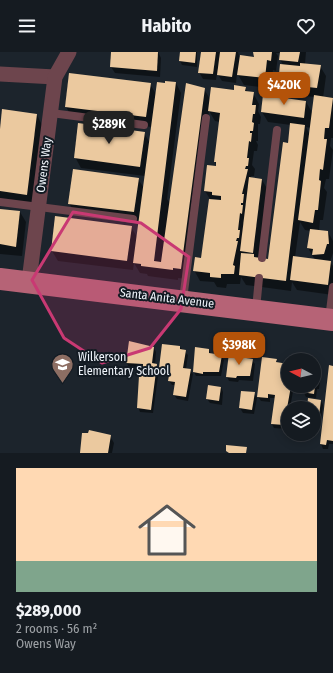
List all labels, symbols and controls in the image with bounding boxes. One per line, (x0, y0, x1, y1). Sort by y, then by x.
icon: menu (16, 15, 38, 37)
text: Habito (142, 15, 191, 37)
icon: heart (295, 15, 317, 37)
pin: $420K (256, 72, 312, 106)
text: $420K (267, 77, 301, 92)
pin: $289K (81, 111, 137, 145)
text: $289K (92, 116, 126, 131)
street label: Owens Way (34, 136, 54, 193)
street label: Santa Anita Avenue (119, 285, 215, 311)
pin: $398K (211, 332, 267, 366)
text: $398K (222, 337, 256, 352)
place label: Wilkerson Elementary School (78, 350, 169, 378)
school or university icon: Wilkerson Elementary School (50, 351, 76, 384)
north arrow (281, 353, 321, 393)
map controls (281, 353, 321, 441)
button: layers (281, 401, 321, 441)
icon: home (131, 494, 203, 566)
text: $289,000 (16, 600, 81, 621)
text: 2 rooms · 56 m² (16, 621, 97, 636)
text: Owens Way (16, 636, 76, 651)

